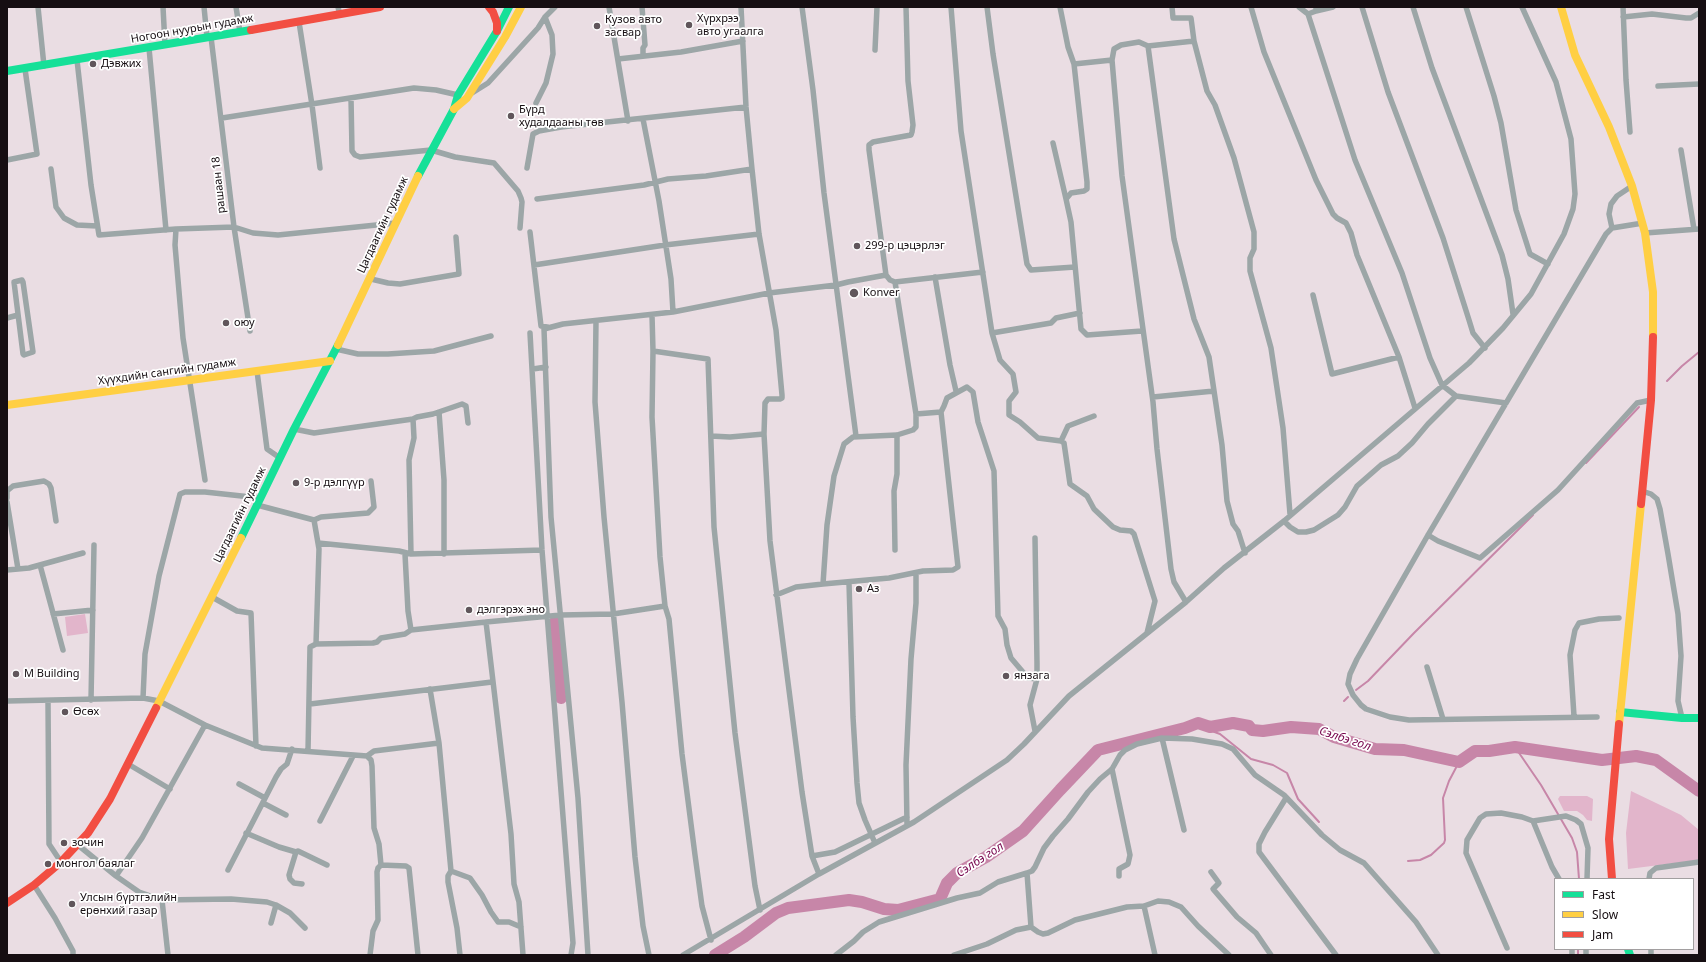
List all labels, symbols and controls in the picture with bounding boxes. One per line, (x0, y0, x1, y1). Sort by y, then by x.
street label: Ногоон нуурын гудамж (130, 12, 254, 46)
place label: Хүрхрээ авто угаалга (697, 12, 764, 38)
place label: Кузов авто засвар (605, 13, 662, 39)
marker: Хүрхрээ авто угаалга (684, 20, 694, 30)
marker: Кузов авто засвар (592, 21, 602, 31)
place label: Дэвжих (101, 57, 141, 71)
marker: Дэвжих (88, 59, 98, 69)
place label: Бүрд худалдааны төв (519, 103, 604, 129)
marker: Бүрд худалдааны төв (506, 111, 516, 121)
street label: рашаан 18 (209, 156, 229, 214)
street label: Цагдаагийн гудамж (355, 175, 411, 275)
place label: 299-р цэцэрлэг (865, 239, 945, 253)
marker: 299-р цэцэрлэг (852, 241, 862, 251)
place label: Konver (863, 286, 900, 300)
marker: Konver (848, 287, 860, 299)
place label: оюу (234, 316, 255, 330)
marker: оюу (221, 318, 231, 328)
street label: Хүүхдийн сангийн гудамж (97, 356, 237, 388)
street label: Цагдаагийн гудамж (211, 465, 269, 565)
place label: 9-р дэлгүүр (304, 476, 365, 490)
marker: 9-р дэлгүүр (291, 478, 301, 488)
place label: Аз (867, 582, 879, 596)
marker: Аз (854, 584, 864, 594)
place label: дэлгэрэх эно (477, 603, 545, 617)
marker: дэлгэрэх эно (464, 605, 474, 615)
place label: M Building (24, 667, 80, 681)
marker: M Building (11, 669, 21, 679)
place label: янзага (1014, 669, 1050, 683)
marker: янзага (1001, 671, 1011, 681)
place label: Өсөх (73, 705, 99, 719)
marker: Өсөх (60, 707, 70, 717)
water label: Сэлбэ гол (1317, 724, 1373, 754)
place label: зочин (72, 836, 104, 850)
marker: зочин (59, 838, 69, 848)
water label: Сэлбэ гол (954, 839, 1006, 881)
place label: монгол баялаг (56, 857, 135, 871)
marker: монгол баялаг (43, 859, 53, 869)
legend (1554, 878, 1694, 950)
text: Fast (1592, 886, 1615, 903)
place label: Улсын бүртгэлийн ерөнхий газар (80, 891, 177, 917)
marker: Улсын бүртгэлийн ерөнхий газар (67, 899, 77, 909)
text: Slow (1592, 906, 1618, 923)
text: Jam (1592, 926, 1613, 943)

